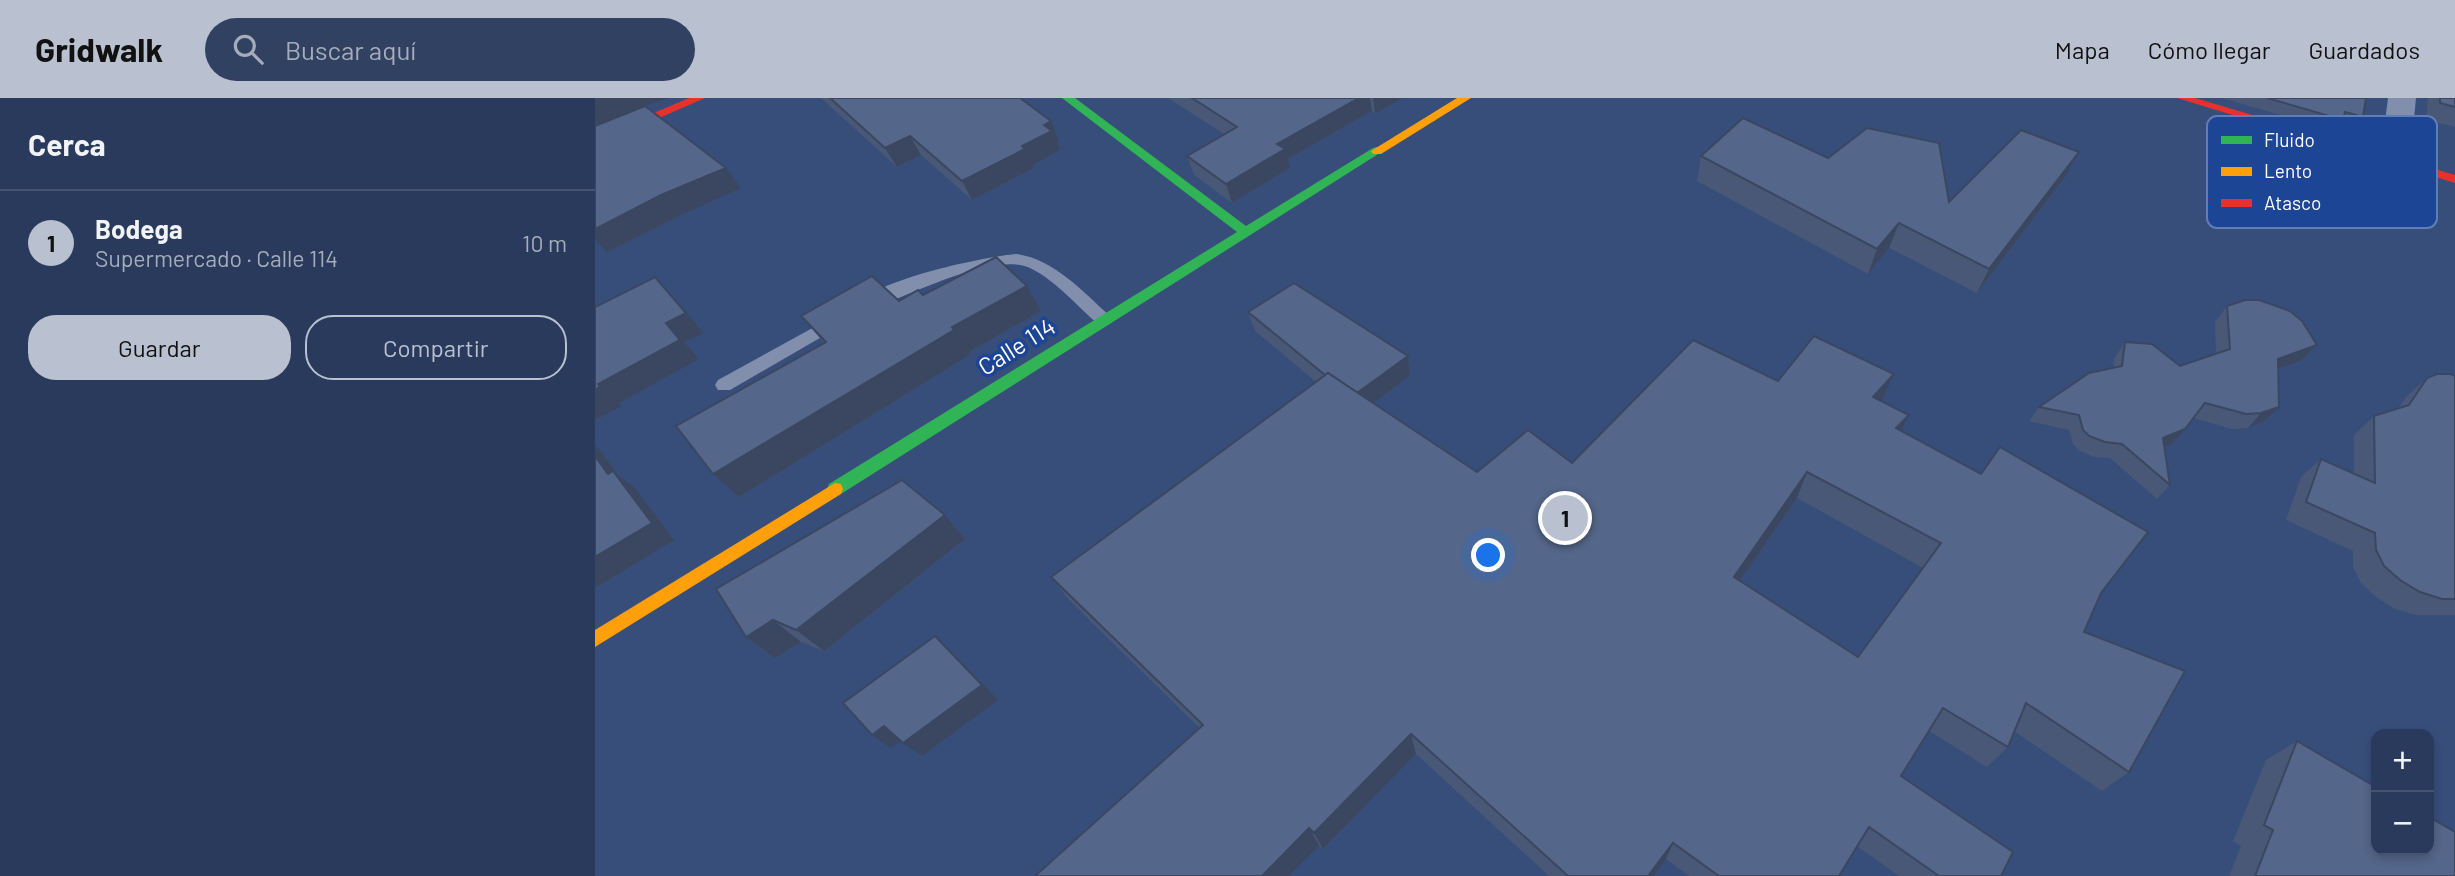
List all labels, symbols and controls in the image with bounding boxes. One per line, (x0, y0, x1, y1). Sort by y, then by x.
search box (205, 18, 695, 81)
text: Gridwalk (35, 29, 163, 69)
icon: search (229, 30, 267, 68)
text: Buscar aquí (285, 34, 416, 65)
text: Mapa (2055, 35, 2110, 64)
text: Cómo llegar (2148, 35, 2270, 64)
text: Guardados (2308, 35, 2420, 64)
legend (2207, 116, 2437, 228)
text: Cerca (28, 126, 106, 162)
text: Fluido (2264, 128, 2315, 151)
text: Lento (2264, 159, 2312, 182)
text: Atasco (2264, 191, 2321, 214)
text: Bodega (95, 213, 183, 244)
text: 1 (47, 229, 55, 257)
text: 10 m (522, 229, 567, 257)
text: Supermercado · Calle 114 (95, 244, 338, 272)
street label: Calle 114 (972, 311, 1060, 381)
button: Guardar (28, 315, 291, 380)
button: Compartir (305, 315, 567, 380)
pin: 1 (1542, 492, 1588, 544)
your location (1471, 538, 1505, 572)
map controls (2371, 729, 2434, 855)
button: + (2371, 729, 2434, 792)
button: − (2371, 792, 2434, 855)

